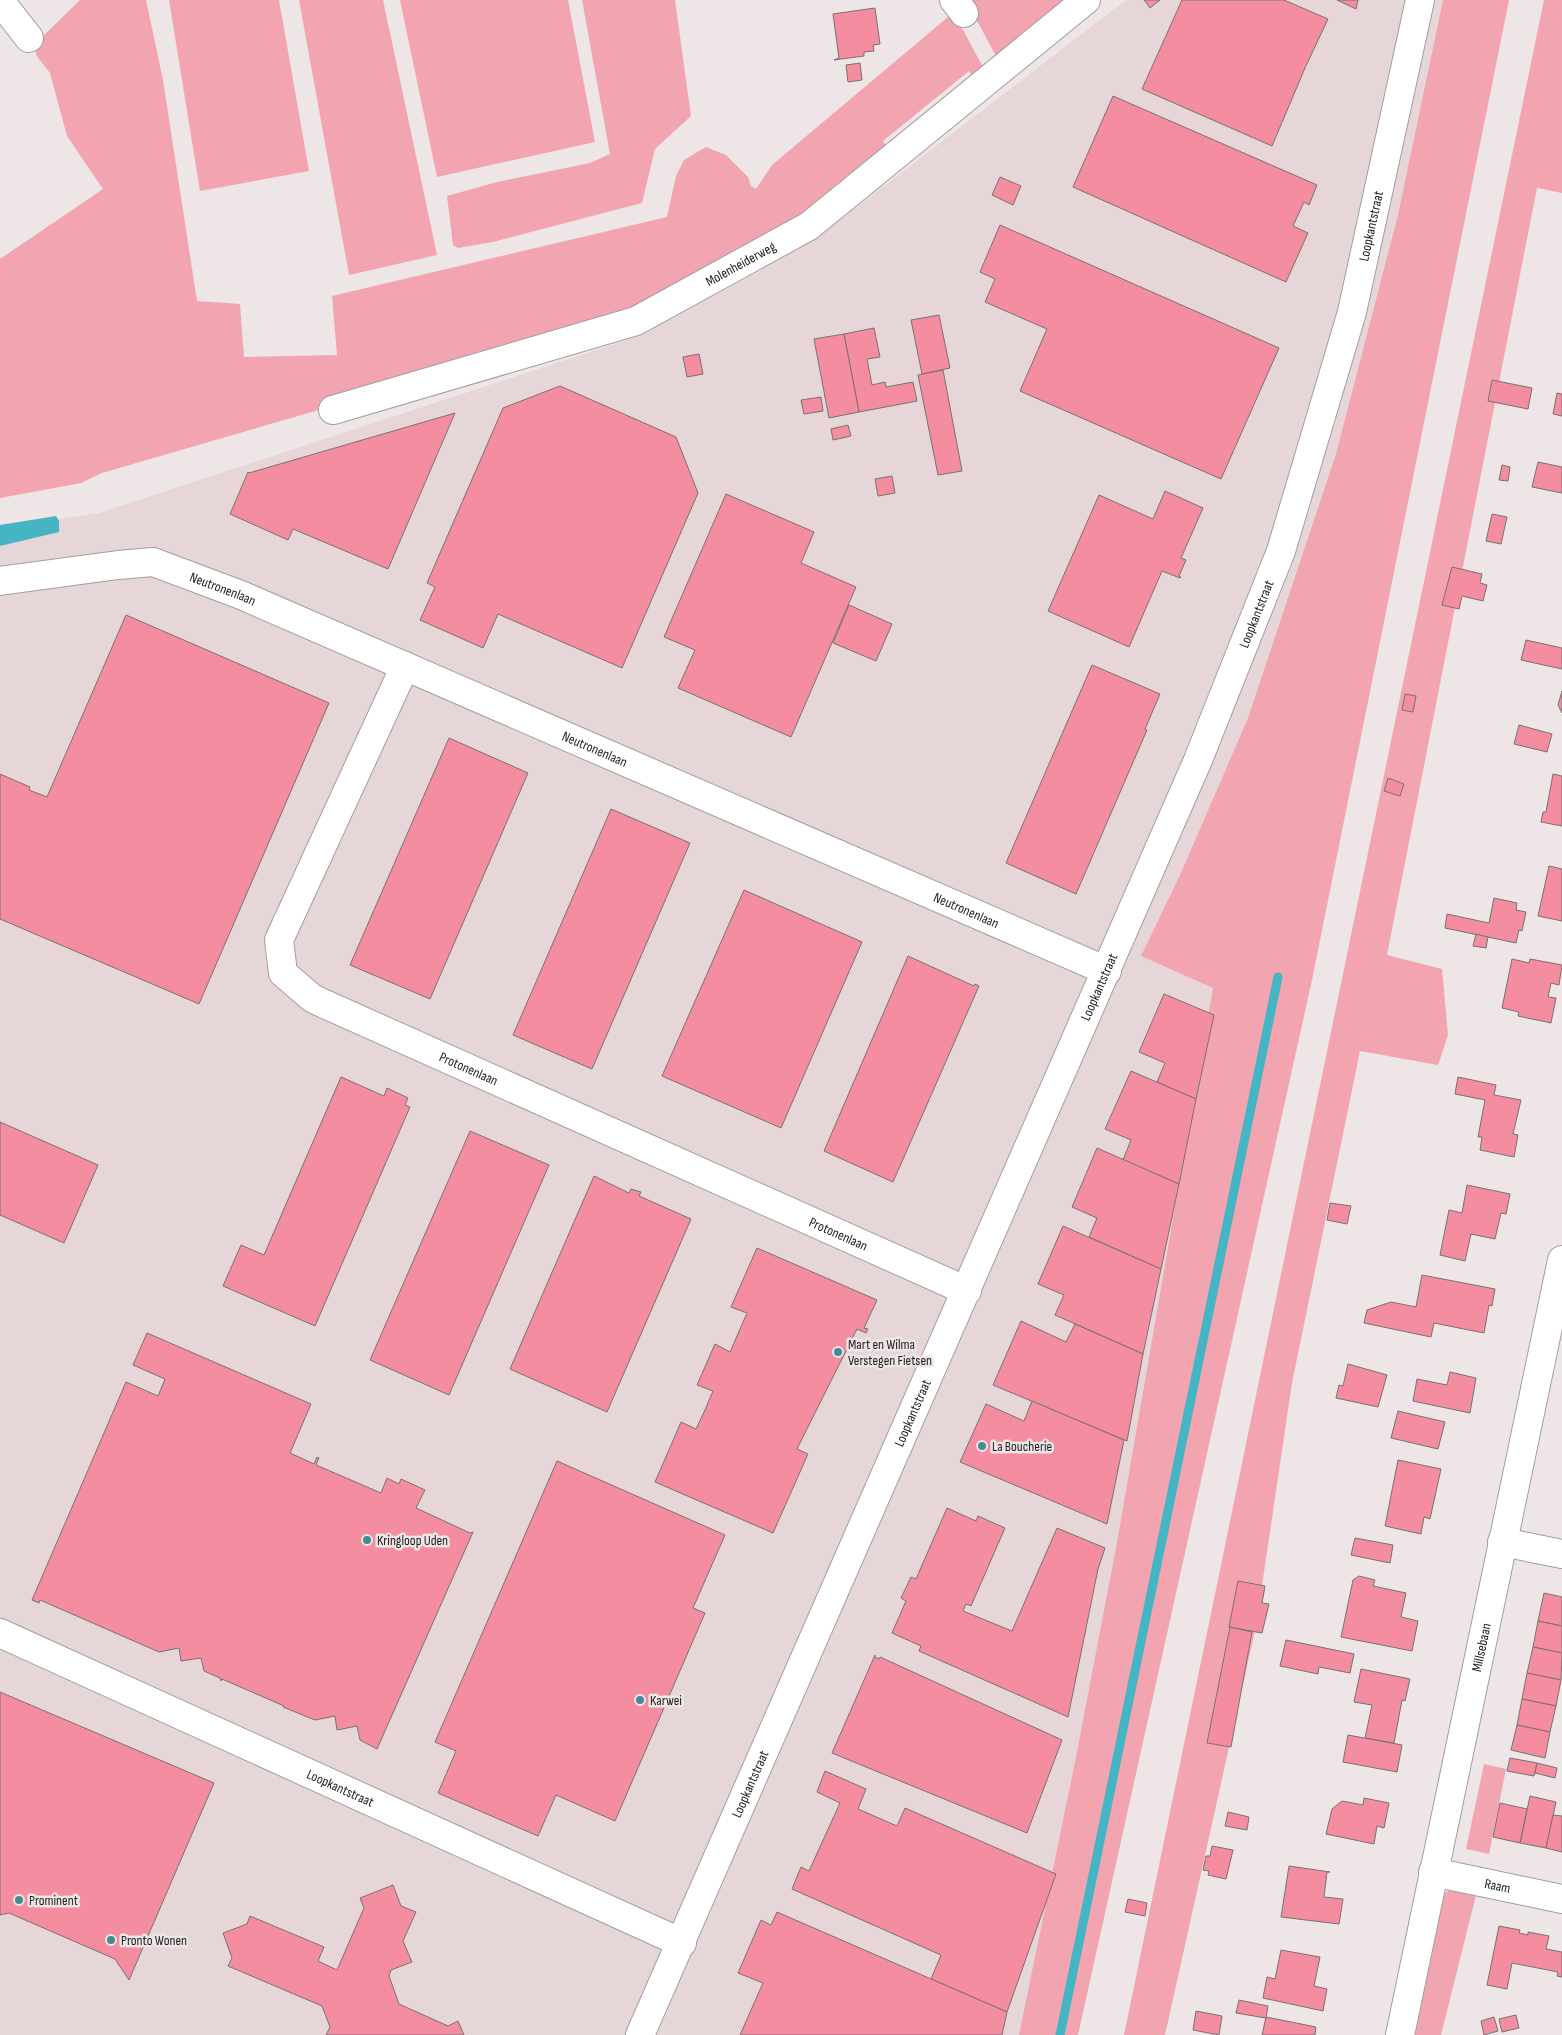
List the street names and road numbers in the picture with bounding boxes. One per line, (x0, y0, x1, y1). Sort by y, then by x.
street label: Loopkantstraat (1355, 189, 1387, 263)
street label: Molenheiderweg (702, 237, 779, 290)
street label: Neutronenlaan (187, 568, 259, 609)
street label: Loopkantstraat (1235, 577, 1277, 650)
street label: Neutronenlaan (560, 727, 630, 770)
street label: Neutronenlaan (931, 888, 1002, 932)
street label: Loopkantstraat (1077, 951, 1121, 1023)
street label: Protonenlaan (437, 1048, 501, 1089)
street label: Protonenlaan (807, 1213, 871, 1254)
street label: Loopkantstraat (890, 1377, 934, 1449)
street label: Millsebaan (1468, 1621, 1494, 1673)
street label: Loopkantstraat (728, 1748, 772, 1820)
street label: Loopkantstraat (304, 1765, 377, 1810)
street label: Raam (1483, 1875, 1512, 1897)

